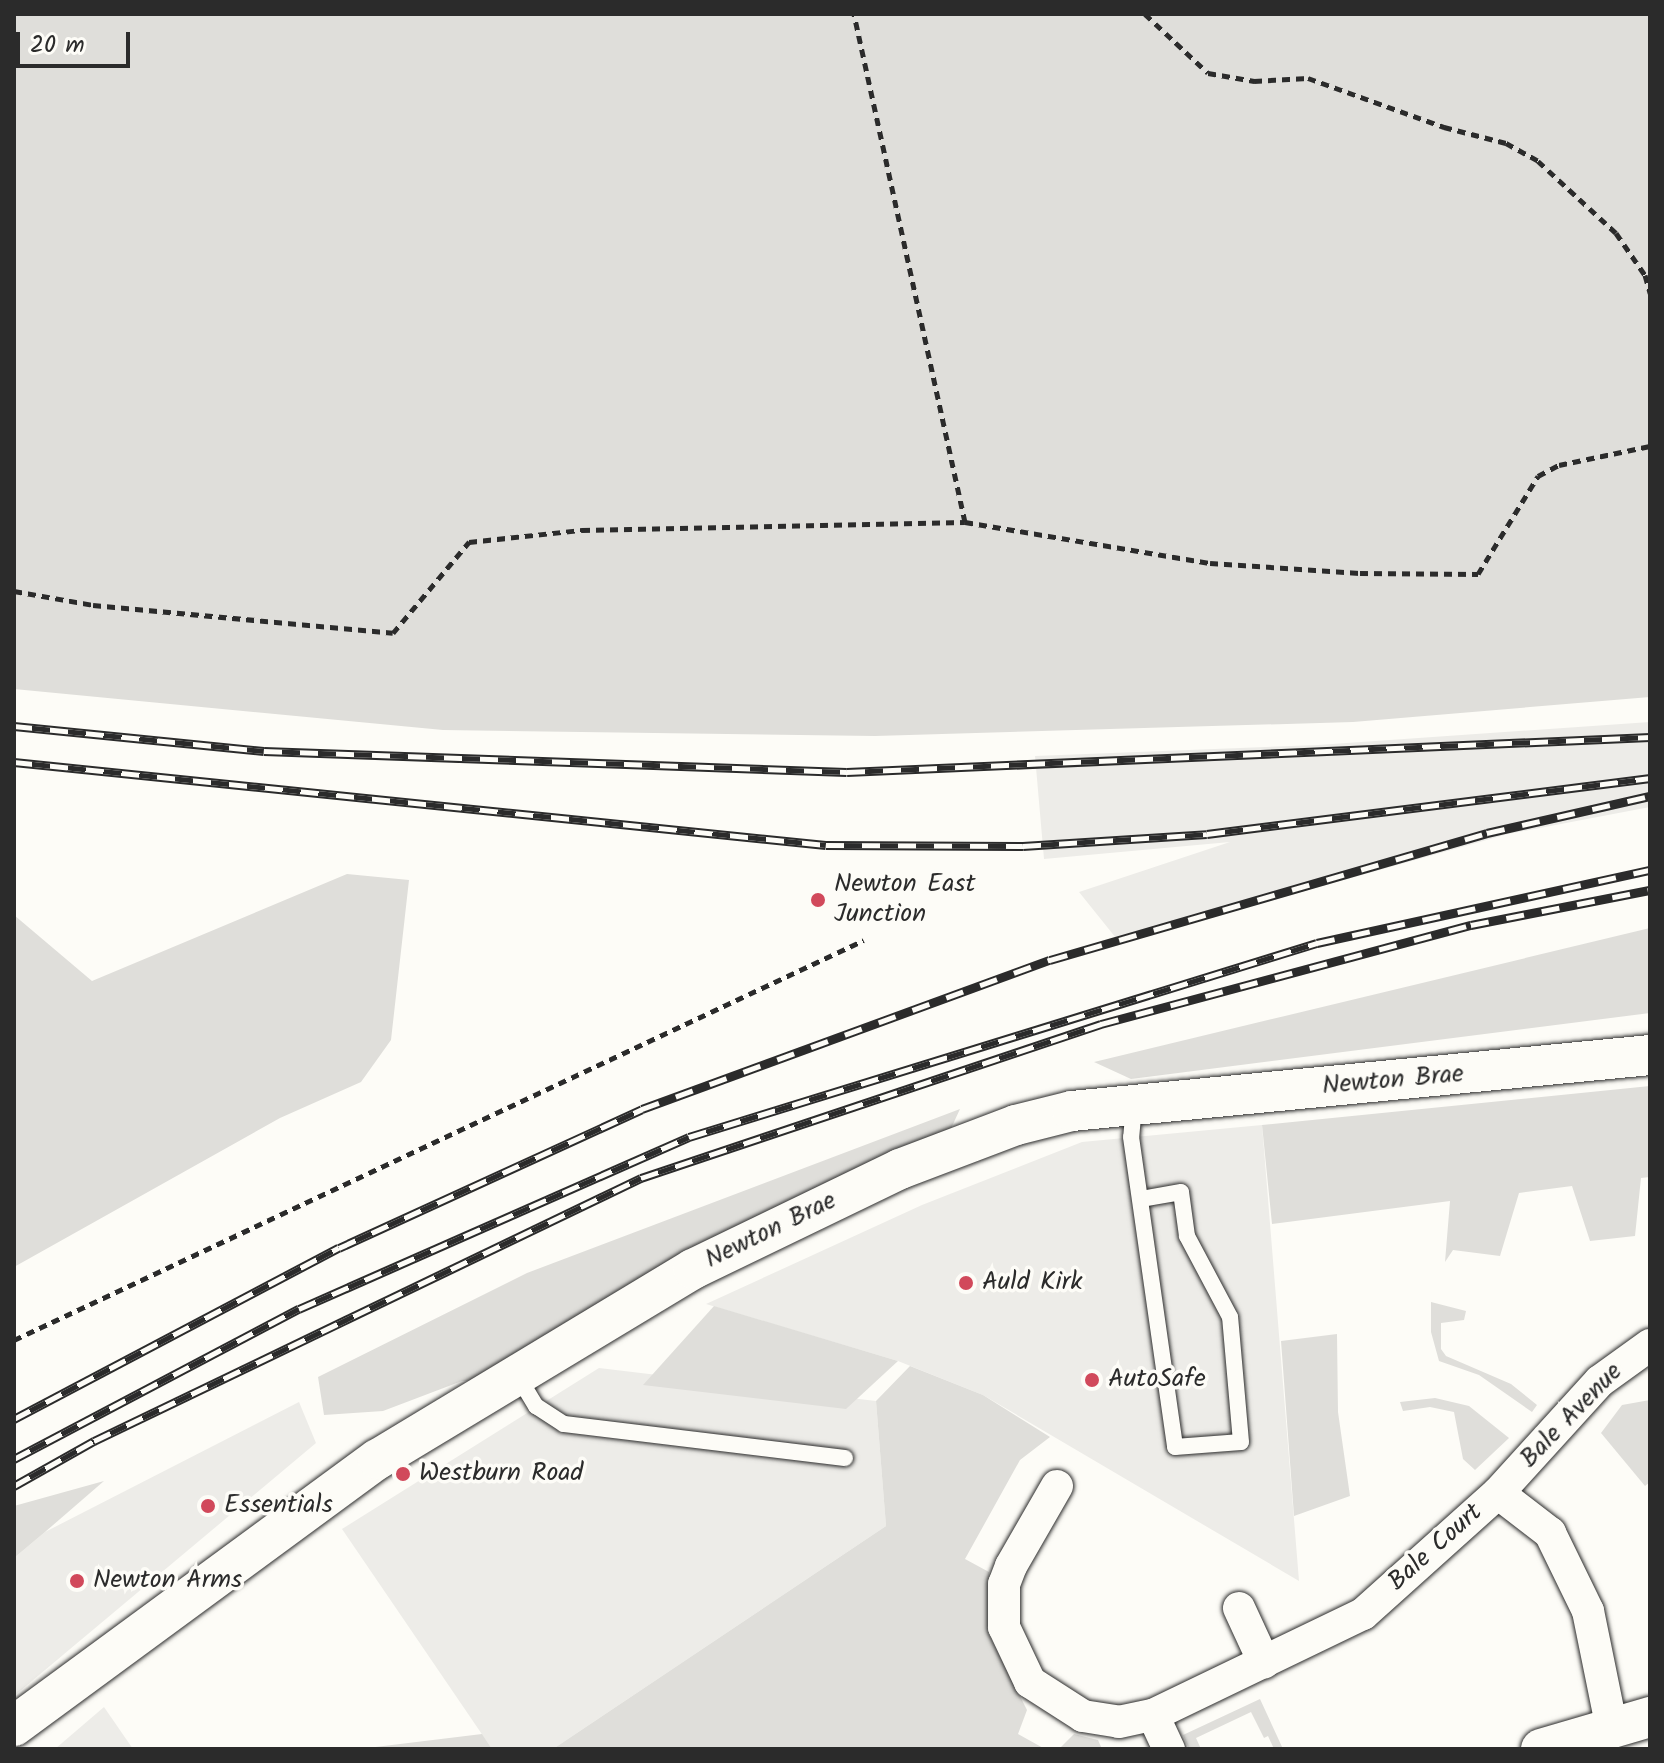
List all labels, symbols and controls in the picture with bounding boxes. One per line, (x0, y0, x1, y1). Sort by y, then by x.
scale bar (20, 16, 134, 66)
text: 20 m (30, 26, 85, 65)
place label: Newton East Junction (834, 869, 975, 930)
marker: Newton East Junction (809, 891, 827, 909)
street label: Newton Brae (1321, 1059, 1465, 1103)
street label: Newton Brae (700, 1186, 842, 1276)
place label: Auld Kirk (982, 1267, 1082, 1299)
marker: Auld Kirk (957, 1274, 975, 1292)
street label: Bale Avenue (1514, 1357, 1630, 1475)
place label: AutoSafe (1108, 1364, 1206, 1396)
marker: AutoSafe (1083, 1371, 1101, 1389)
place label: Westburn Road (419, 1458, 583, 1490)
marker: Westburn Road (394, 1465, 412, 1483)
place label: Essentials (224, 1490, 333, 1522)
marker: Essentials (199, 1497, 217, 1515)
street label: Bale Court (1383, 1498, 1489, 1598)
place label: Newton Arms (93, 1565, 242, 1597)
marker: Newton Arms (68, 1572, 86, 1590)

